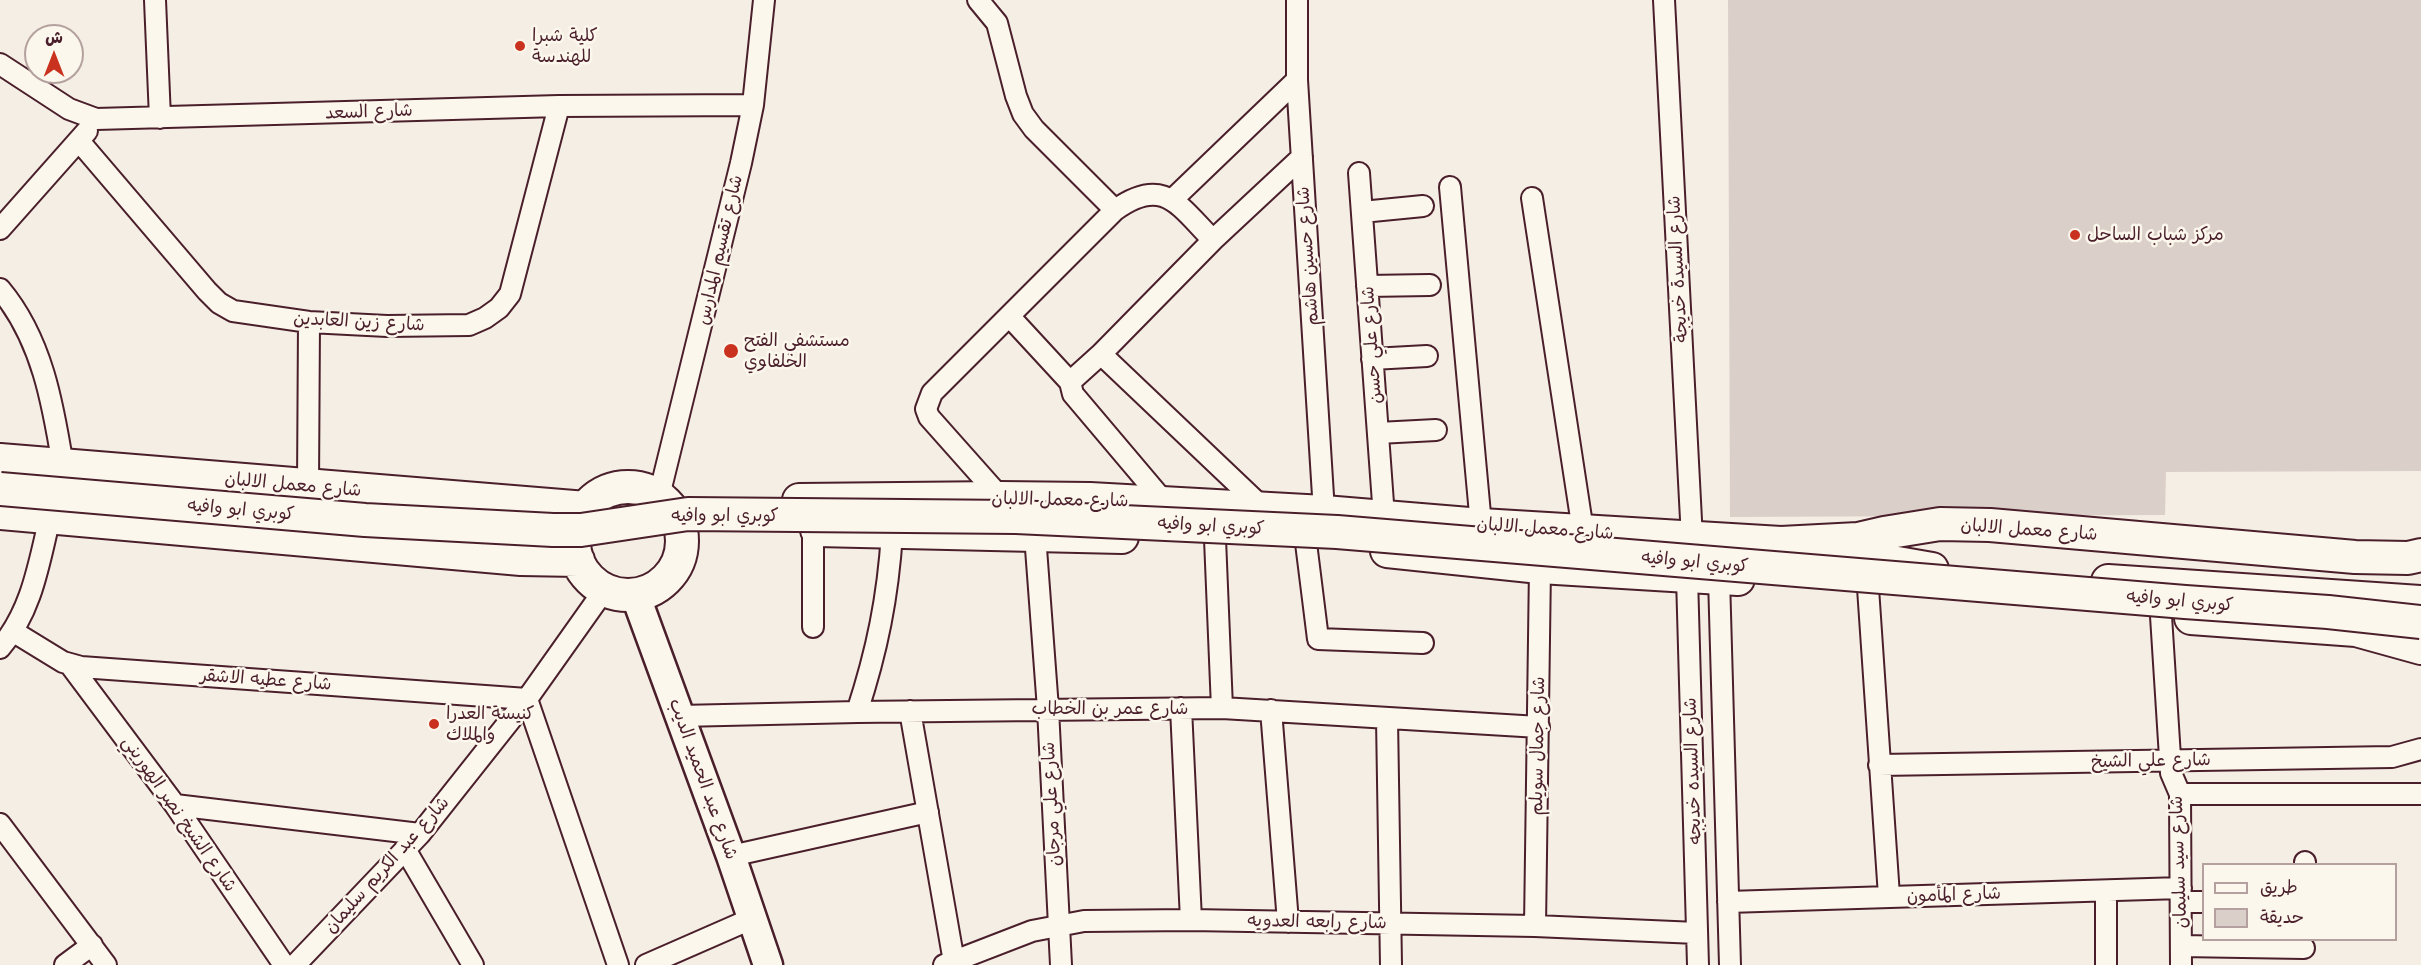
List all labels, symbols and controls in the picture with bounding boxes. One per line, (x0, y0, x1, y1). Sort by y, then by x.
north arrow (24, 24, 84, 84)
place label: كلية شبرا للهندسة (532, 25, 598, 68)
text: ش (45, 29, 63, 47)
marker: كلية شبرا للهندسة (513, 39, 527, 53)
street label: شارع السعد (325, 100, 413, 124)
street label: شارع تقسيم المدارس (692, 173, 748, 327)
street label: شارع حسين هاشم (1292, 186, 1324, 326)
street label: شارع السيدة خديجة (1663, 195, 1693, 343)
place label: مركز شباب الساحل (2087, 224, 2224, 246)
marker: مركز شباب الساحل (2068, 228, 2082, 242)
street label: شارع علي حسن (1357, 285, 1387, 405)
street label: شارع زين العابدين (293, 308, 425, 336)
place label: مستشفي الفتح الخلفاوي (744, 330, 850, 372)
marker: مستشفي الفتح الخلفاوي (722, 342, 740, 360)
street label: شارع معمل الالبان (224, 468, 362, 502)
street label: شارع معمل الالبان (991, 488, 1129, 512)
street label: كوبري ابو وافيه (187, 495, 295, 525)
street label: كوبري ابو وافيه (671, 505, 779, 527)
street label: كوبري ابو وافيه (1157, 512, 1265, 540)
street label: شارع معمل الالبان (1476, 513, 1614, 545)
street label: شارع معمل الالبان (1960, 514, 2098, 546)
street label: كوبري ابو وافيه (1641, 547, 1749, 577)
street label: كوبري ابو وافيه (2126, 586, 2234, 616)
street label: شارع عطيه الاشقر (200, 665, 332, 695)
street label: شارع جمال سويلم (1526, 676, 1550, 816)
street label: شارع عبد الحميد الديب (664, 696, 742, 862)
street label: شارع السيده خديجه (1680, 697, 1706, 845)
street label: شارع عمر بن الخطاب (1032, 698, 1188, 720)
place label: كنيسة العدرا والملاك (446, 703, 534, 746)
marker: كنيسة العدرا والملاك (427, 717, 441, 731)
street label: شارع الشيخ نصر الهوريني (117, 732, 241, 896)
street label: شارع علي مرجان (1038, 741, 1066, 867)
street label: شارع علي الشيخ (2091, 749, 2211, 773)
street label: شارع عبد الكريم سليمان (320, 792, 454, 938)
street label: شارع سيد سليمان (2166, 795, 2192, 929)
legend (2202, 863, 2397, 941)
text: طريق (2260, 877, 2298, 898)
street label: شارع المأمون (1907, 883, 2001, 907)
text: حديقة (2260, 907, 2304, 928)
street label: شارع رابعه العدويه (1247, 910, 1387, 934)

